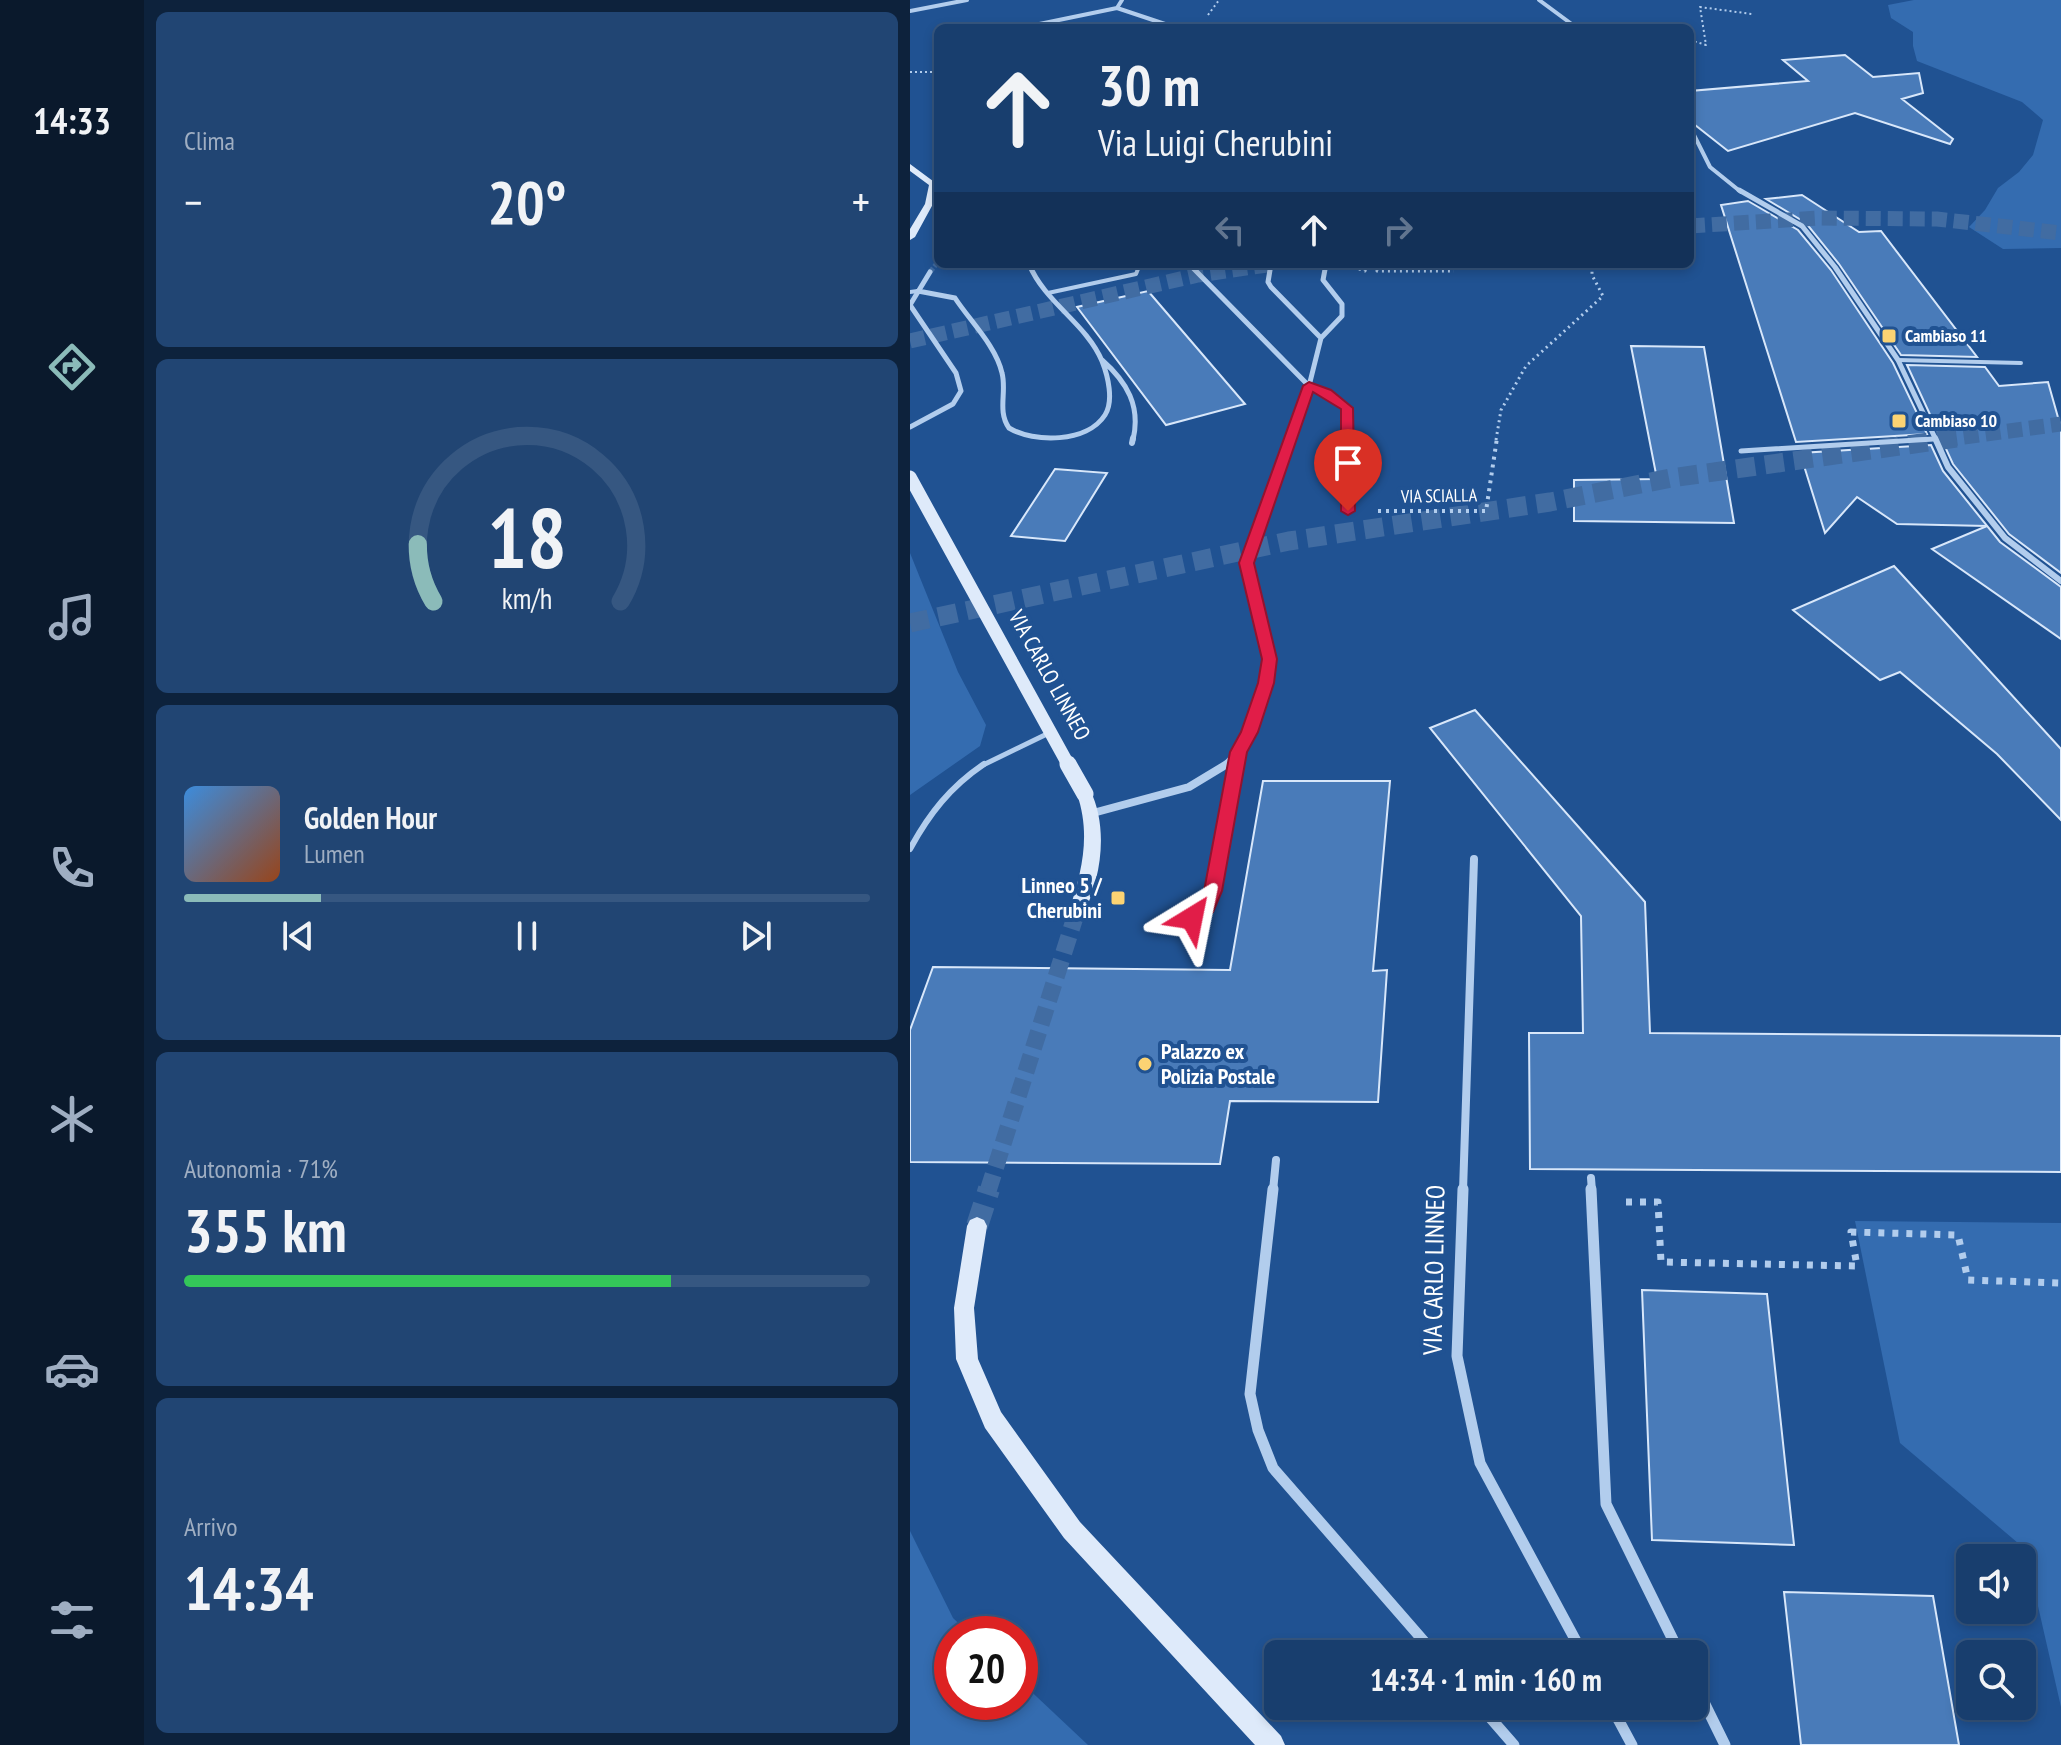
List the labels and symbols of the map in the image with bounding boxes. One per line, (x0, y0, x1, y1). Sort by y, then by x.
place label: Cambiaso 11 (1905, 324, 1987, 347)
marker: Cambiaso 11 (1880, 327, 1898, 345)
place label: Cambiaso 10 (1915, 409, 1997, 432)
marker: Cambiaso 10 (1890, 412, 1908, 430)
pin (1314, 429, 1382, 511)
street label: VIA SCIALLA (1400, 483, 1478, 508)
street label: VIA CARLO LINNEO (1002, 604, 1097, 745)
place label: Linneo 5 / Cherubini (1022, 871, 1103, 924)
position arrow (1150, 876, 1234, 960)
marker: Linneo 5 / Cherubini (1109, 889, 1127, 907)
place label: Palazzo ex Polizia Postale (1161, 1037, 1275, 1090)
marker: Palazzo ex Polizia Postale (1136, 1055, 1154, 1073)
street label: VIA CARLO LINNEO (1415, 1184, 1451, 1356)
speed limit sign: 20 (934, 1616, 1038, 1720)

